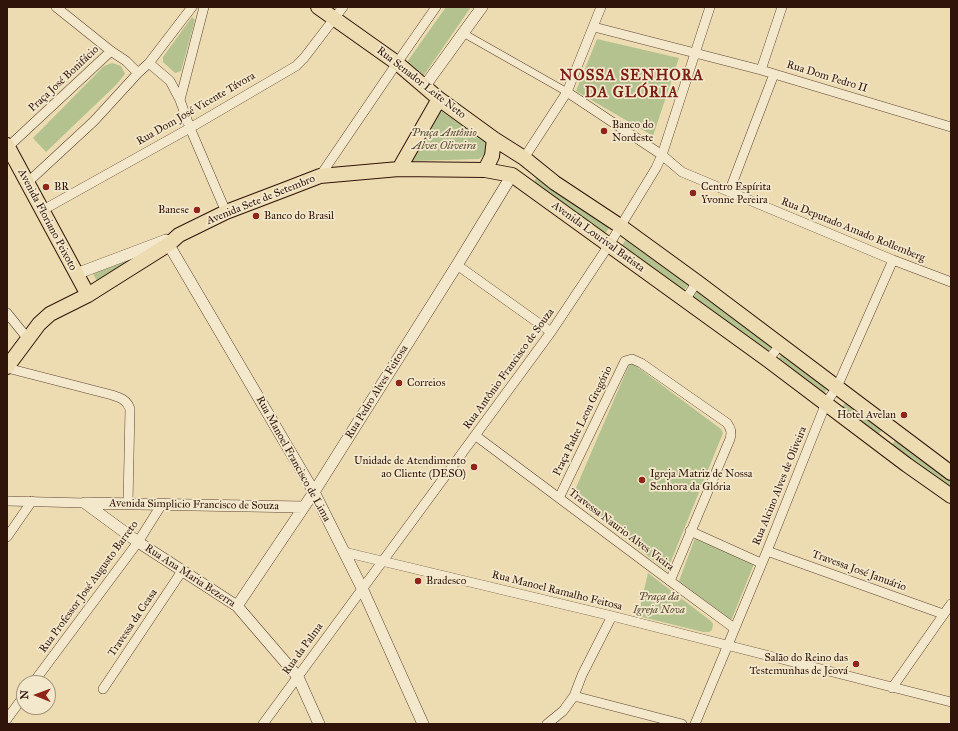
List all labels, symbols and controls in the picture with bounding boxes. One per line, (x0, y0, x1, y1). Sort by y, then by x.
street label: Praça José Bonifácio (26, 43, 102, 115)
street label: Rua Senador Leite Neto (374, 44, 468, 122)
street label: Rua Dom Pedro II (785, 58, 869, 96)
district label: NOSSA SENHORA DA GLÓRIA (560, 67, 704, 102)
street label: Rua Dom José Vicente Távora (134, 70, 258, 148)
place label: Banco do Nordeste (612, 118, 654, 144)
park label: Praça Antônio Alves Oliveira (411, 126, 477, 152)
marker: Banco do Nordeste (599, 126, 609, 136)
street label: Avenida Floriano Peixoto (15, 167, 79, 273)
street label: Avenida Sete de Setembro (205, 172, 317, 228)
place label: BR (54, 180, 69, 194)
place label: Centro Espírita Yvonne Pereira (701, 180, 771, 206)
marker: BR (41, 182, 51, 192)
marker: Centro Espírita Yvonne Pereira (688, 188, 698, 198)
street label: Rua Deputado Amado Rollemberg (779, 195, 927, 265)
street label: Avenida Lourival Batista (549, 199, 647, 275)
place label: Banese (158, 203, 189, 217)
marker: Banese (192, 205, 202, 215)
place label: Banco do Brasil (264, 209, 334, 223)
marker: Banco do Brasil (251, 211, 261, 221)
street label: Rua Antônio Francisco de Souza (461, 306, 557, 432)
street label: Rua Pedro Alves Feitosa (343, 343, 411, 441)
street label: Praça Padre Leon Gregório (551, 364, 615, 478)
place label: Correios (407, 376, 445, 390)
marker: Correios (394, 378, 404, 388)
street label: Rua Manoel Francisco de Lima (253, 394, 333, 524)
place label: Hotel Avelan (837, 408, 896, 422)
marker: Hotel Avelan (899, 410, 909, 420)
street label: Rua Alcino Alves de Oliveira (750, 425, 810, 547)
place label: Unidade de Atendimento ao Cliente (DESO) (354, 454, 466, 480)
marker: Unidade de Atendimento ao Cliente (DESO) (469, 462, 479, 472)
place label: Igreja Matriz de Nossa Senhora da Glória (650, 467, 752, 493)
marker: Igreja Matriz de Nossa Senhora da Glória (637, 475, 647, 485)
street label: Travessa Naurio Alves Vieira (566, 486, 676, 574)
street label: Avenida Simplicio Francisco de Souza (109, 497, 279, 513)
street label: Rua Professor José Augusto Barreto (37, 518, 141, 656)
street label: Rua Ana Maria Bezerra (142, 542, 238, 610)
street label: Travessa José Januário (810, 548, 908, 594)
street label: Rua Manoel Ramalho Feitosa (490, 568, 624, 614)
place label: Bradesco (426, 574, 466, 588)
marker: Bradesco (413, 576, 423, 586)
street label: Travessa da Ceasa (106, 587, 160, 659)
park label: Praça da Igreja Nova (633, 590, 685, 616)
street label: Rua da Palma (280, 621, 326, 677)
place label: Salão do Reino das Testemunhas de Jeová (749, 651, 848, 677)
marker: Salão do Reino das Testemunhas de Jeová (851, 659, 861, 669)
north arrow (16, 675, 56, 715)
text: N (18, 690, 31, 700)

